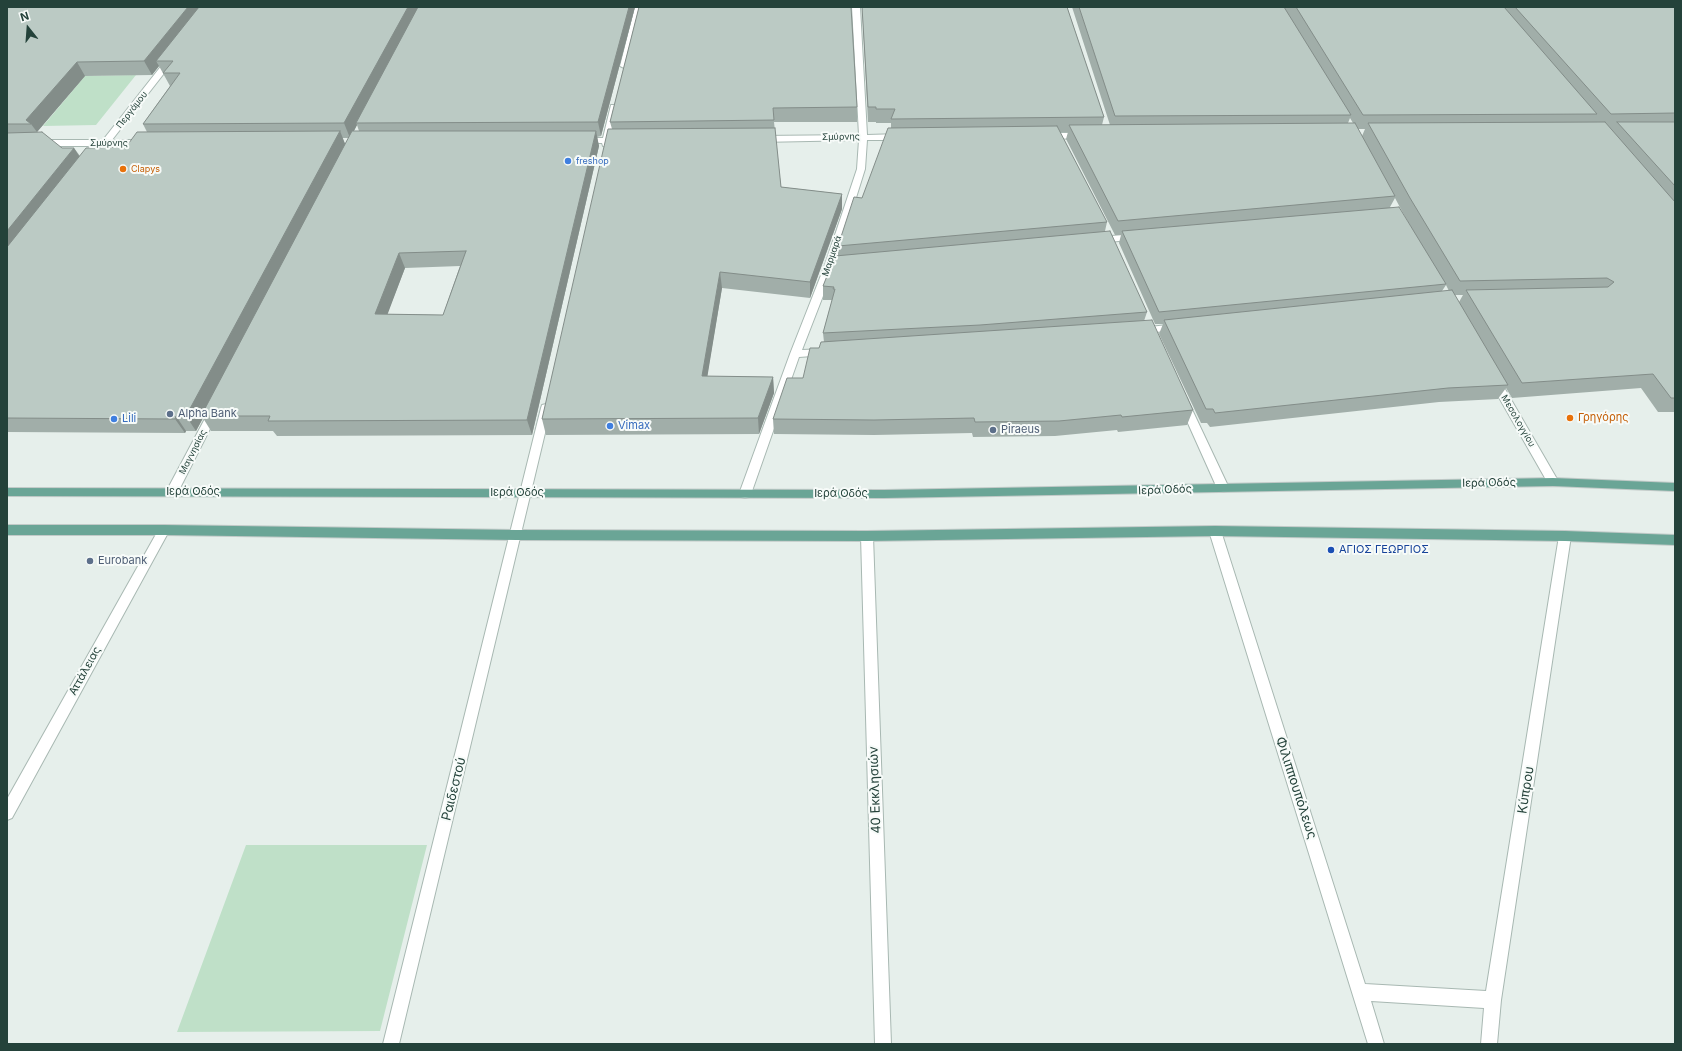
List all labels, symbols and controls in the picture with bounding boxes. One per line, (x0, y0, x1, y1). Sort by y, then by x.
north arrow (8, 8, 48, 48)
text: N (18, 9, 31, 24)
street label: Περγάμου (114, 89, 150, 131)
street label: Σμύρνης (822, 131, 860, 143)
street label: Σμύρνης (90, 138, 128, 148)
marker: freshop (563, 156, 573, 166)
place label: freshop (576, 156, 609, 166)
marker: Clapys (118, 164, 128, 174)
place label: Clapys (131, 164, 160, 174)
street label: Μαρμαρά (820, 234, 844, 278)
street label: Μεσολογγίου (1499, 393, 1537, 449)
place label: Alpha Bank (178, 407, 237, 421)
marker: Alpha Bank (165, 409, 175, 419)
place label: Γρηγόρης (1578, 411, 1628, 425)
place label: Lili (122, 412, 136, 426)
marker: Γρηγόρης (1565, 413, 1575, 423)
marker: Lili (109, 414, 119, 424)
place label: Vimax (618, 419, 650, 433)
marker: Vimax (605, 421, 615, 431)
place label: Piraeus (1001, 423, 1040, 437)
marker: Piraeus (988, 425, 998, 435)
street label: Μαγνησίας (177, 428, 209, 476)
street label: Ιερά Οδός (1462, 476, 1516, 490)
street label: Ιερά Οδός (1138, 482, 1192, 498)
street label: Ιερά Οδός (166, 485, 220, 499)
street label: Ιερά Οδός (490, 486, 544, 500)
street label: Ιερά Οδός (814, 487, 868, 501)
place label: ΑΓΙΟΣ ΓΕΩΡΓΙΟΣ (1339, 543, 1429, 557)
marker: ΑΓΙΟΣ ΓΕΩΡΓΙΟΣ (1326, 545, 1336, 555)
place label: Eurobank (98, 554, 147, 568)
marker: Eurobank (85, 556, 95, 566)
street label: Αττάλειας (66, 644, 104, 698)
street label: Φιλιππουπόλεως (1272, 735, 1320, 841)
street label: 40 Εκκλησιών (866, 746, 884, 834)
street label: Ραιδεστού (439, 756, 469, 822)
street label: Κύπρου (1515, 765, 1537, 815)

